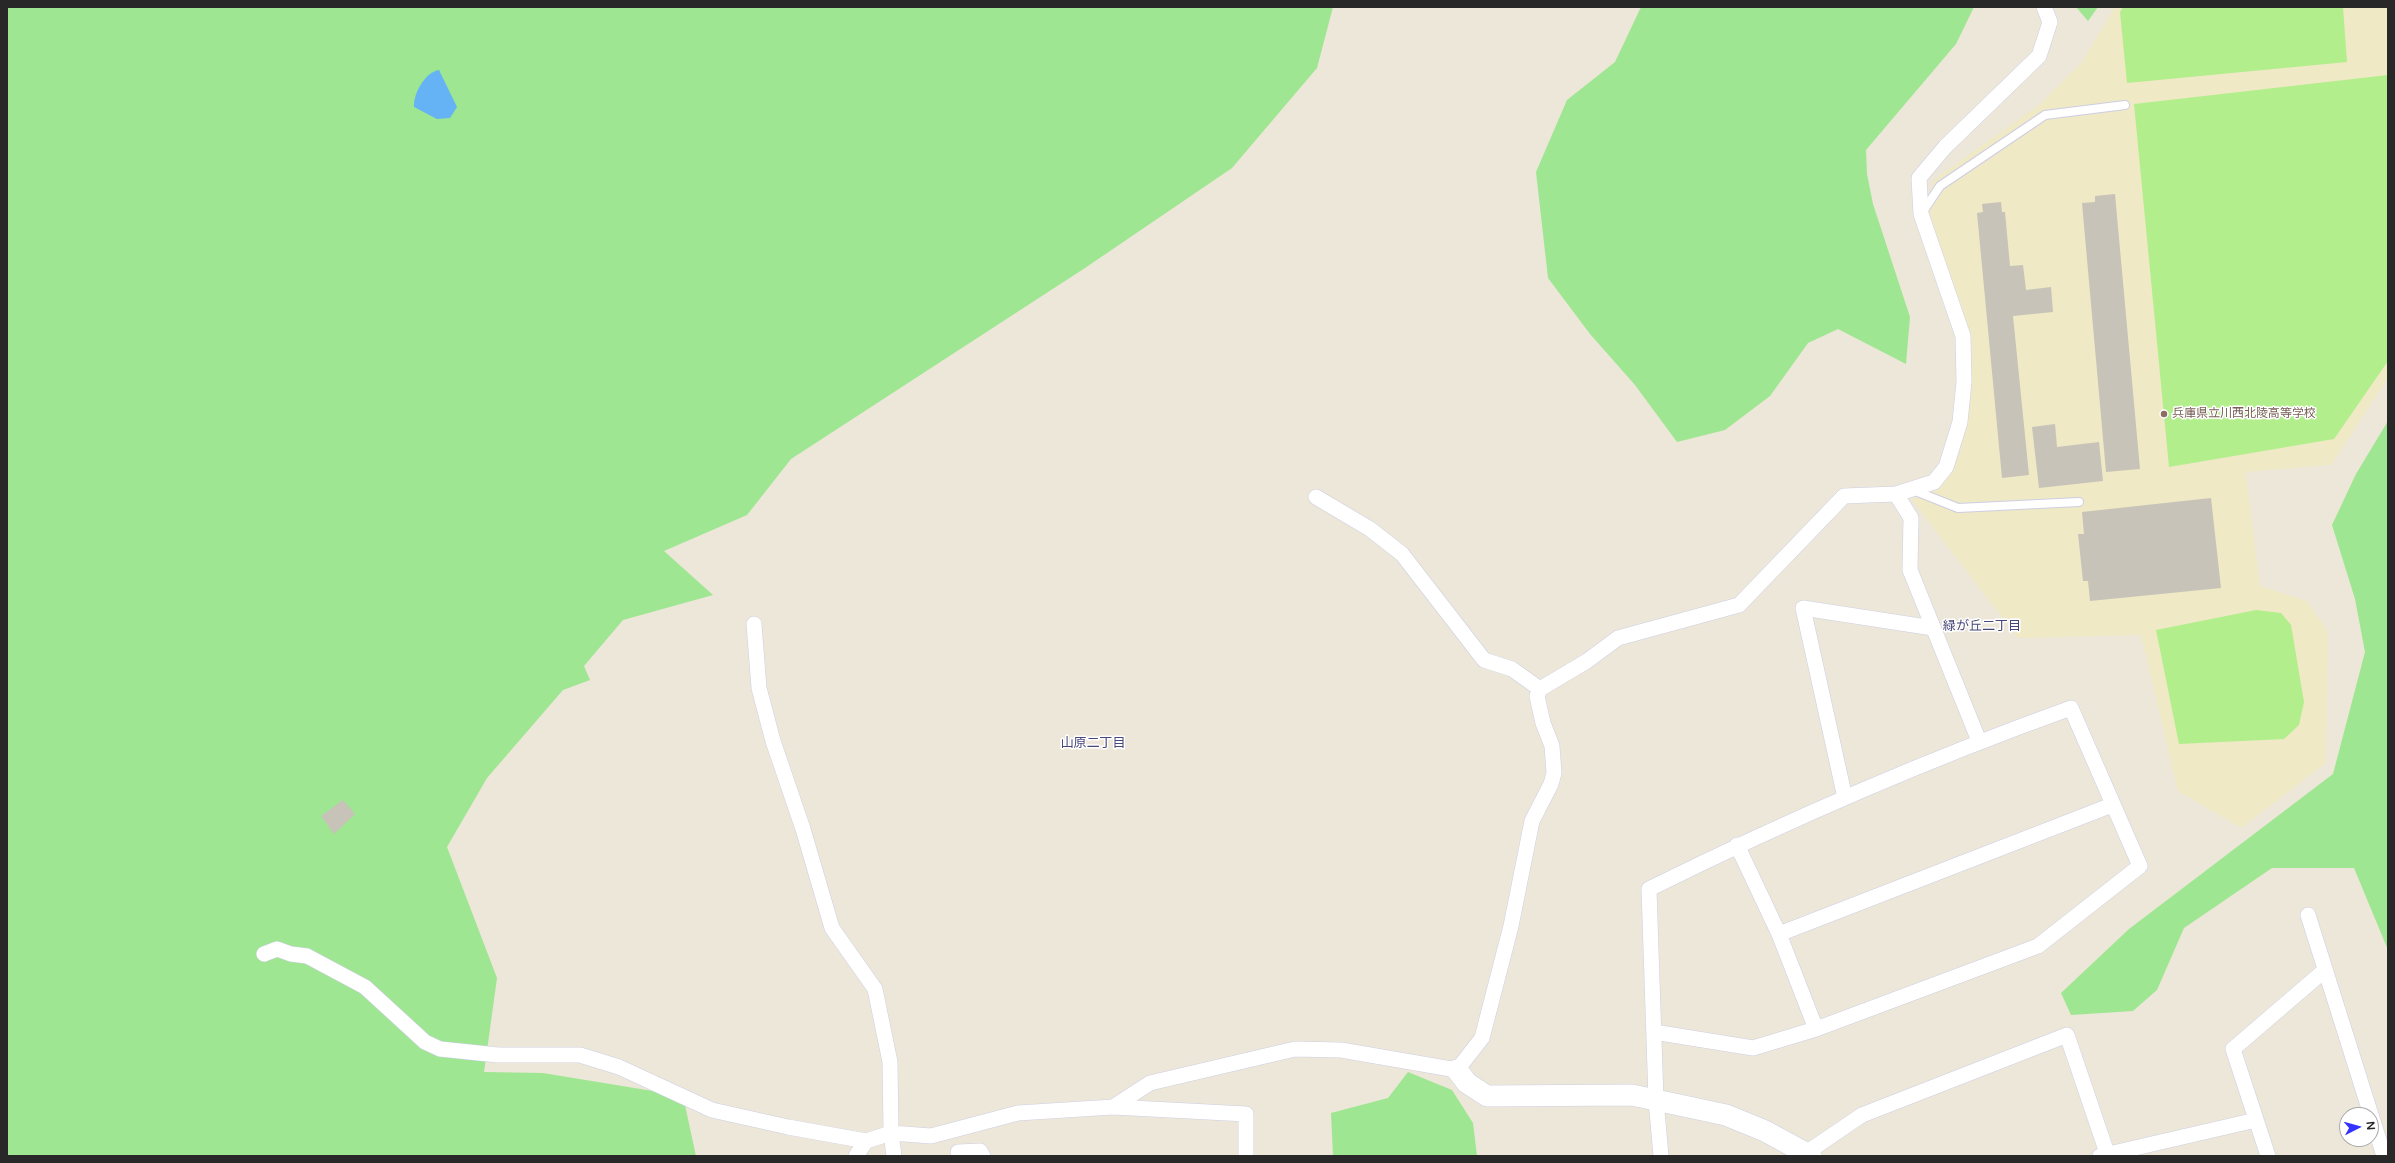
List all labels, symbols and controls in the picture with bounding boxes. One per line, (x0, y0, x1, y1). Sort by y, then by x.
place label: 兵庫県立川西北陵高等学校 (2172, 407, 2316, 421)
marker: 兵庫県立川西北陵高等学校 (2159, 409, 2169, 419)
district label: 緑が丘二丁目 (1943, 619, 2021, 635)
district label: 山原二丁目 (1061, 736, 1125, 752)
north arrow (2339, 1107, 2379, 1147)
text: N (2364, 1121, 2377, 1131)

